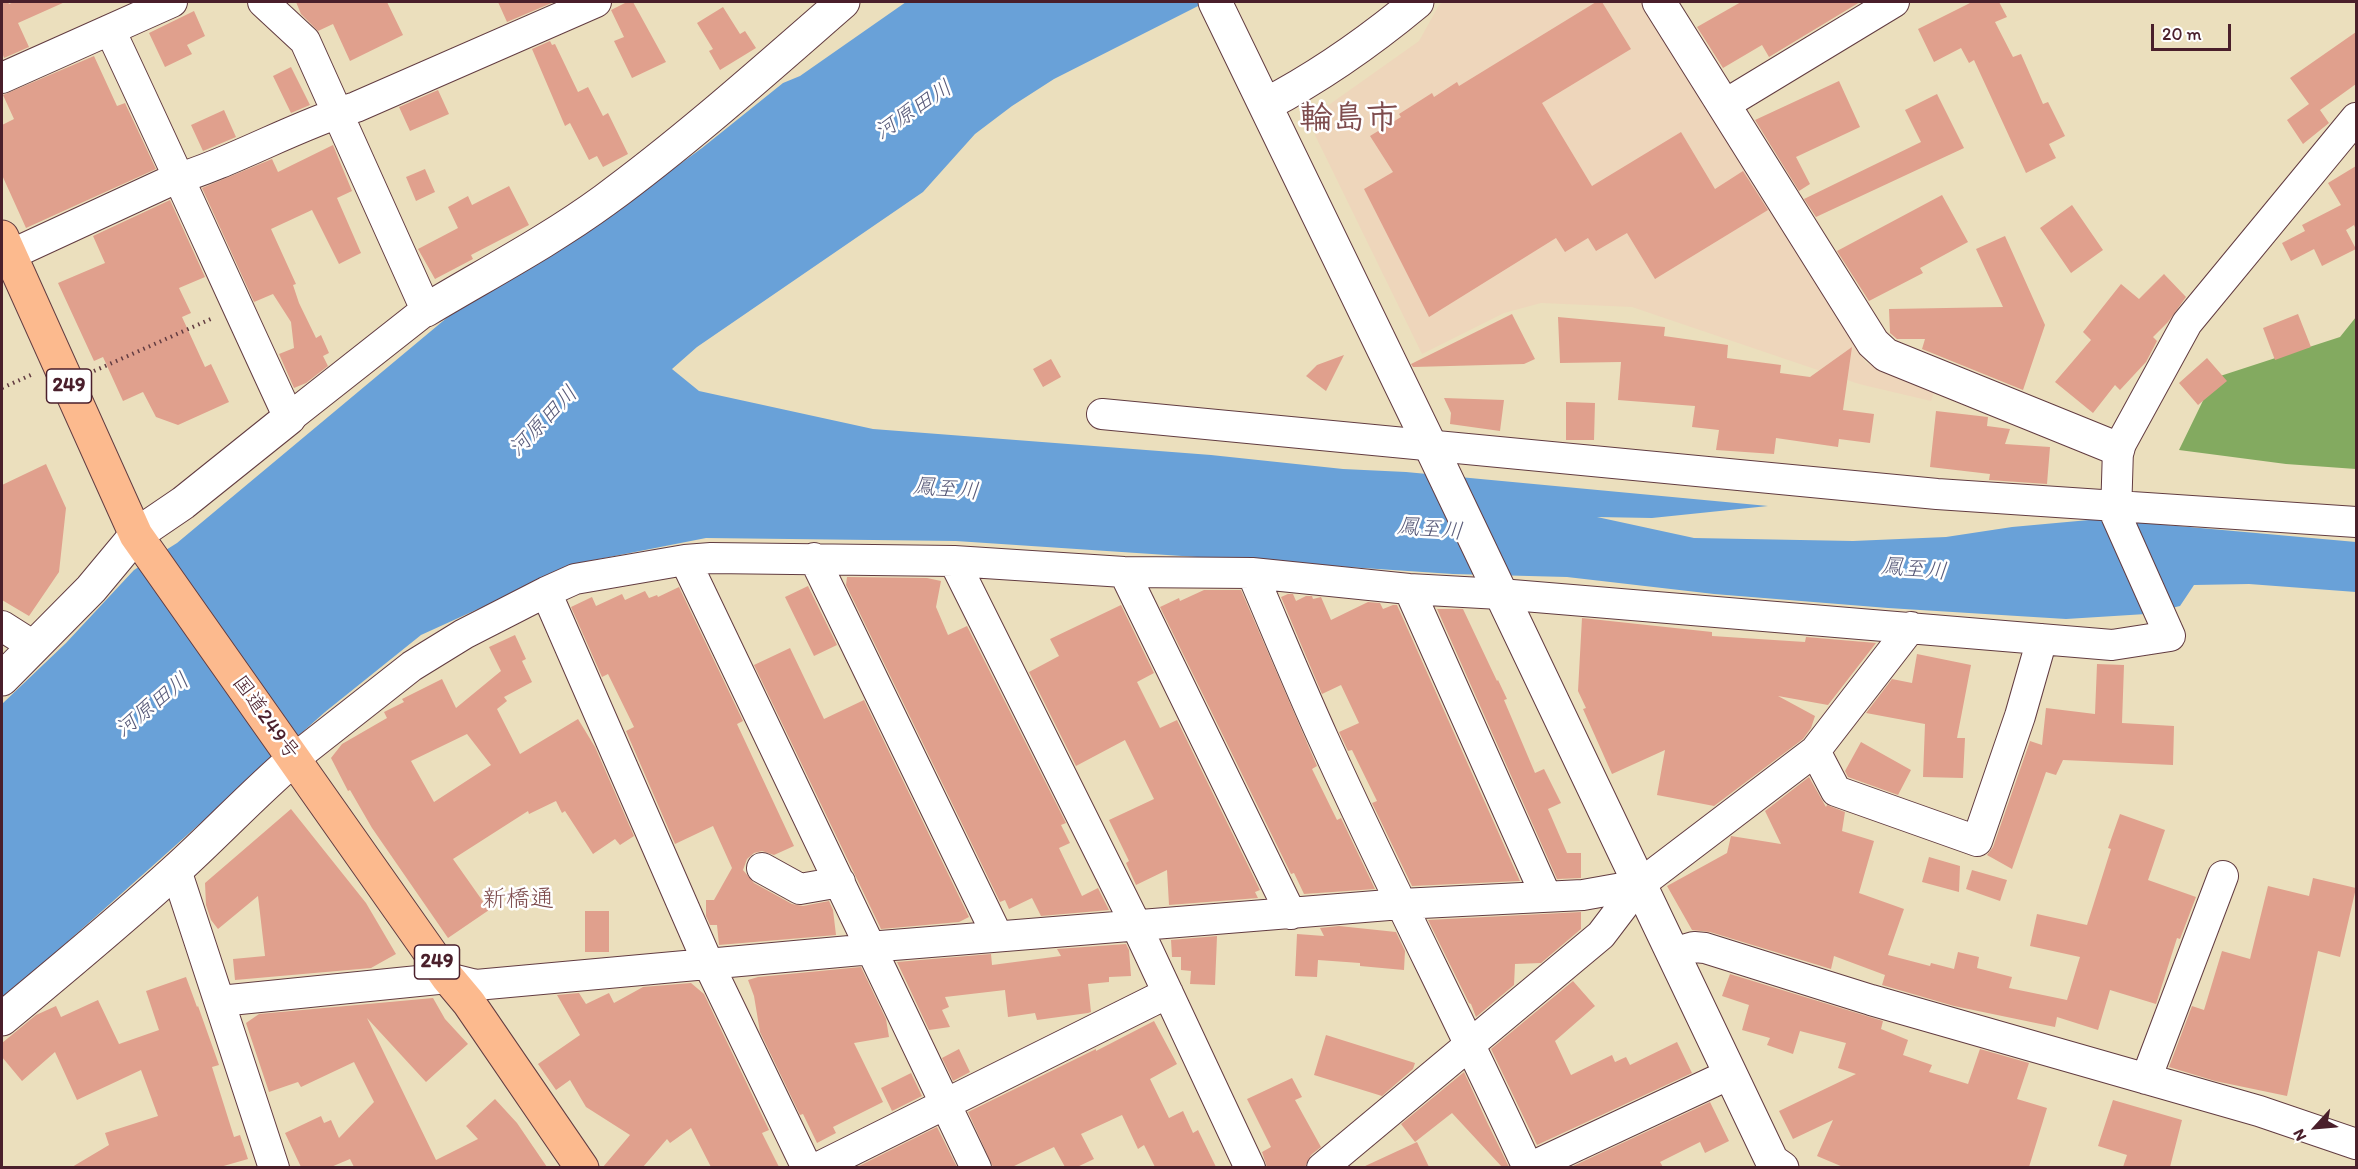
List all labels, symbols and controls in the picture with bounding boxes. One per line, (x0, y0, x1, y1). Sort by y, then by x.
scale bar (2154, 12, 2234, 50)
text: 20 m (2162, 23, 2202, 45)
water label: 河原田川 (870, 75, 958, 147)
district label: 輪島市 (1300, 100, 1398, 140)
road number: 249 (46, 369, 92, 403)
water label: 河原田川 (504, 381, 584, 463)
water label: 鳳至川 (912, 474, 980, 506)
water label: 鳳至川 (1396, 514, 1464, 546)
water label: 鳳至川 (1880, 554, 1948, 586)
water label: 河原田川 (110, 668, 196, 744)
street label: 国道249号 (226, 671, 304, 765)
district label: 新橋通 (482, 886, 554, 914)
road number: 249 (414, 945, 460, 979)
north arrow (2286, 1097, 2346, 1157)
text: N (2288, 1126, 2310, 1144)

